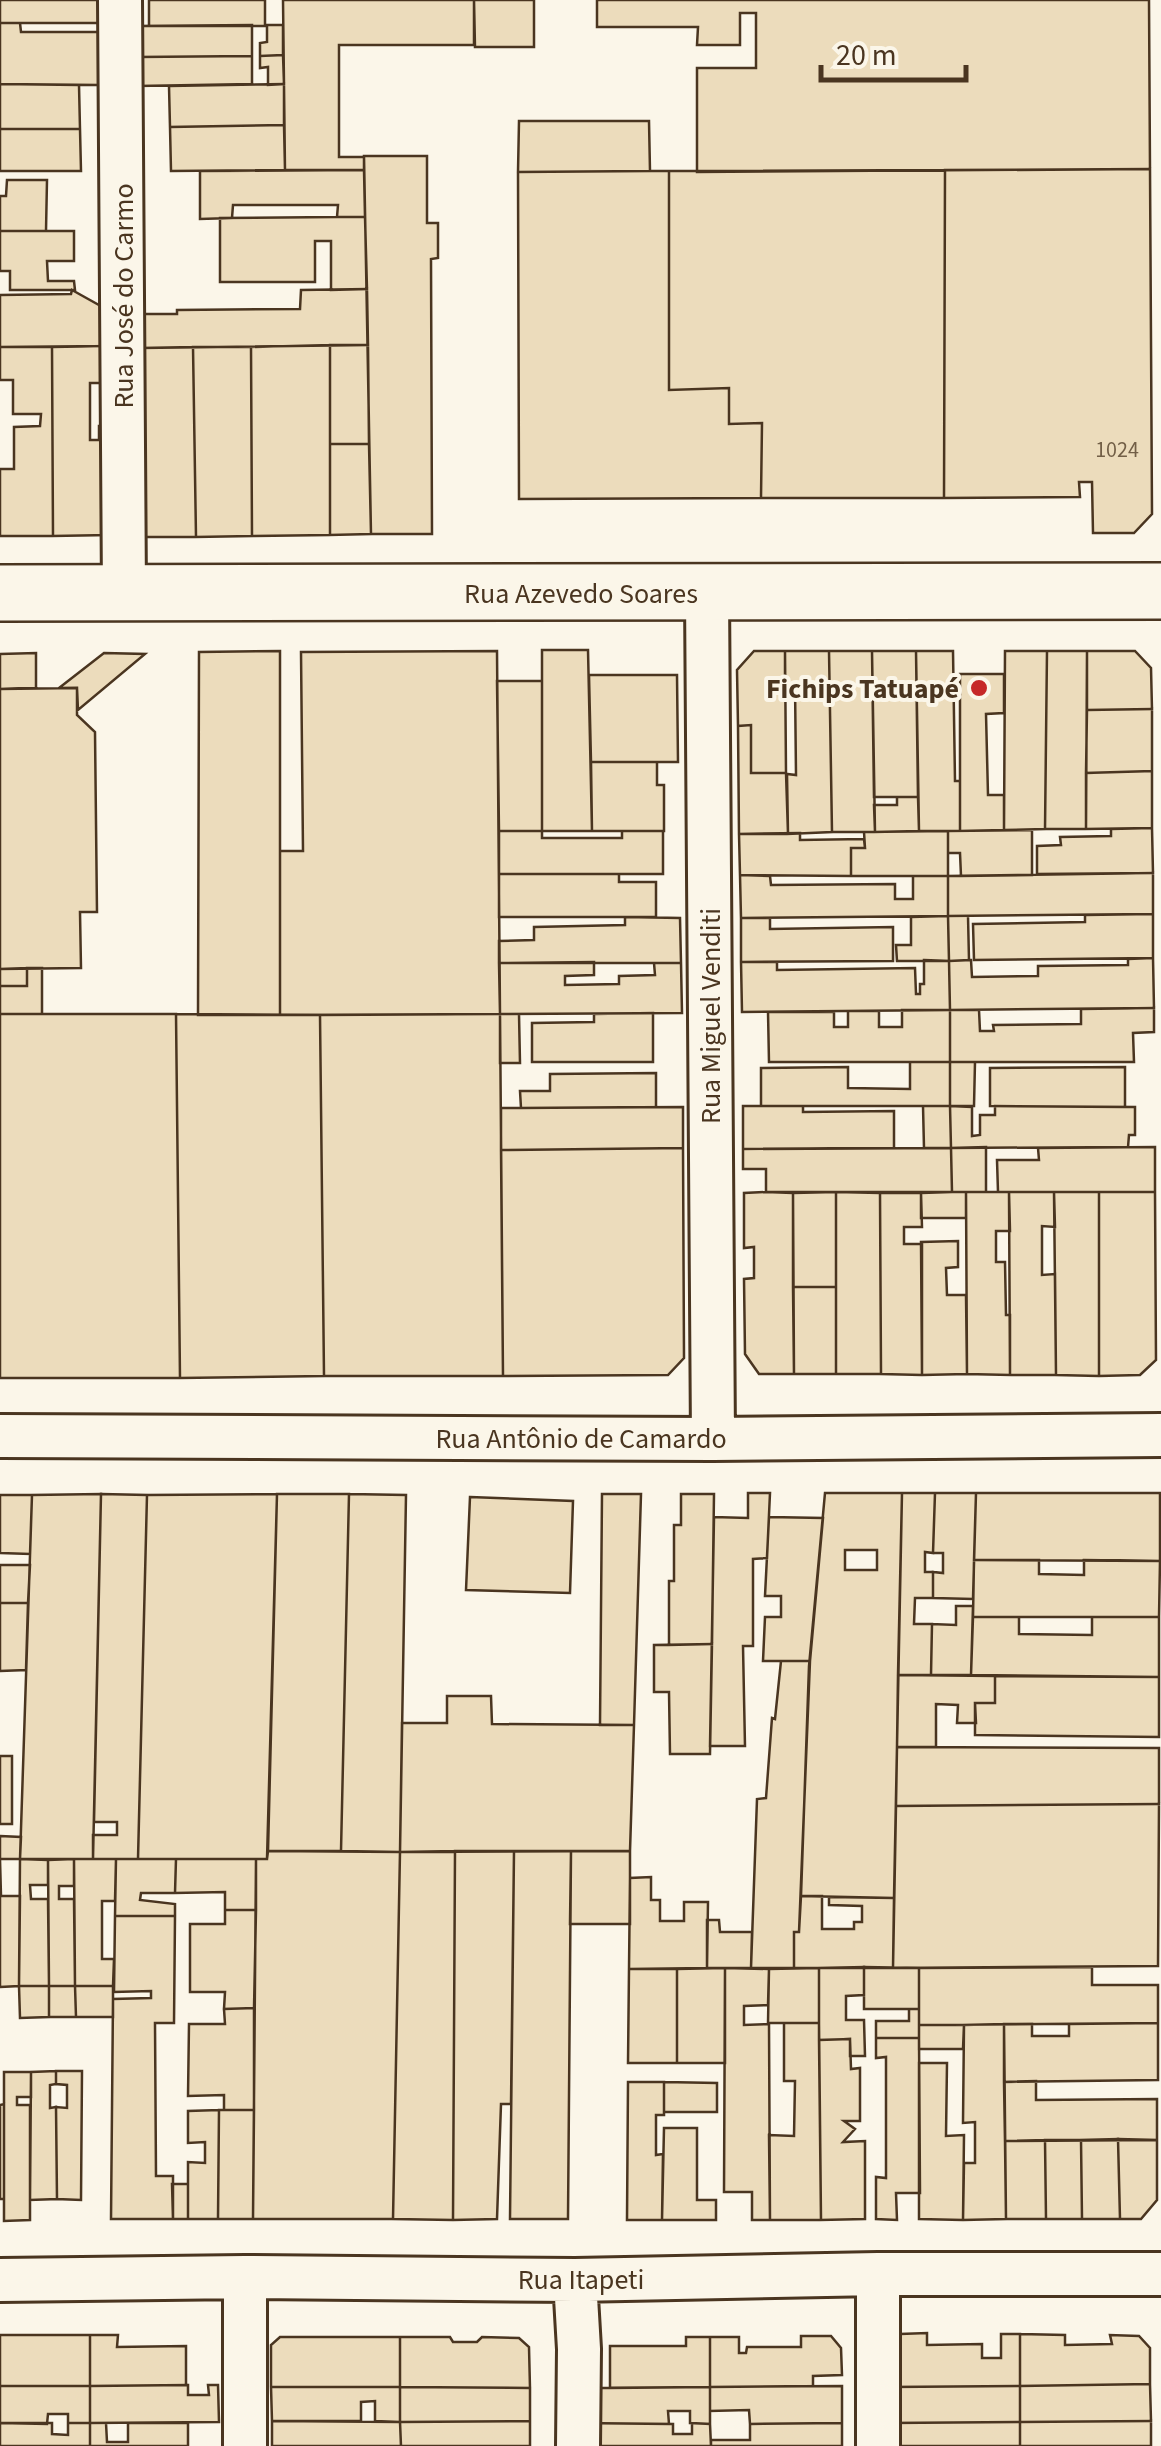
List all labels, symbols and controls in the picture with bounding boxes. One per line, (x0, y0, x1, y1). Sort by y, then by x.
scale bar (821, 20, 966, 82)
text: 20 m (836, 34, 897, 77)
street label: Rua José do Carmo (104, 183, 144, 409)
house number: 1024 (1095, 434, 1139, 466)
street label: Rua Azevedo Soares (464, 574, 698, 614)
place label: Fichips Tatuapé (766, 669, 959, 709)
marker: Fichips Tatuapé (968, 677, 990, 699)
street label: Rua Miguel Venditi (691, 908, 731, 1124)
street label: Rua Antônio de Camardo (435, 1419, 727, 1459)
street label: Rua Itapeti (518, 2260, 644, 2300)

